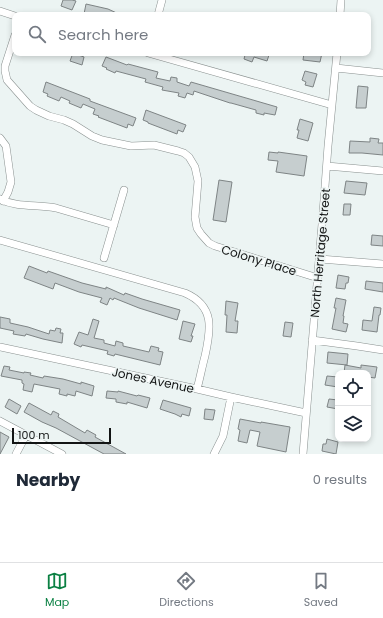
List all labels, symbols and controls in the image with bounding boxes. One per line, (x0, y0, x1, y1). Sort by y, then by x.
search box (12, 12, 371, 56)
icon: search (26, 23, 48, 45)
text: Search here (58, 24, 148, 45)
street label: North Herritage Street (306, 188, 334, 318)
street label: Colony Place (219, 240, 299, 280)
street label: Jones Avenue (110, 363, 196, 397)
map controls (335, 370, 371, 442)
button: locate (335, 370, 371, 406)
button: layers (335, 406, 371, 442)
scale bar (12, 426, 111, 445)
text: 100 m (18, 427, 50, 443)
text: Nearby (16, 468, 80, 492)
text: 0 results (313, 470, 367, 489)
tab: Map (45, 570, 69, 611)
tab: Directions (159, 570, 214, 611)
tab: Saved (304, 570, 338, 611)

